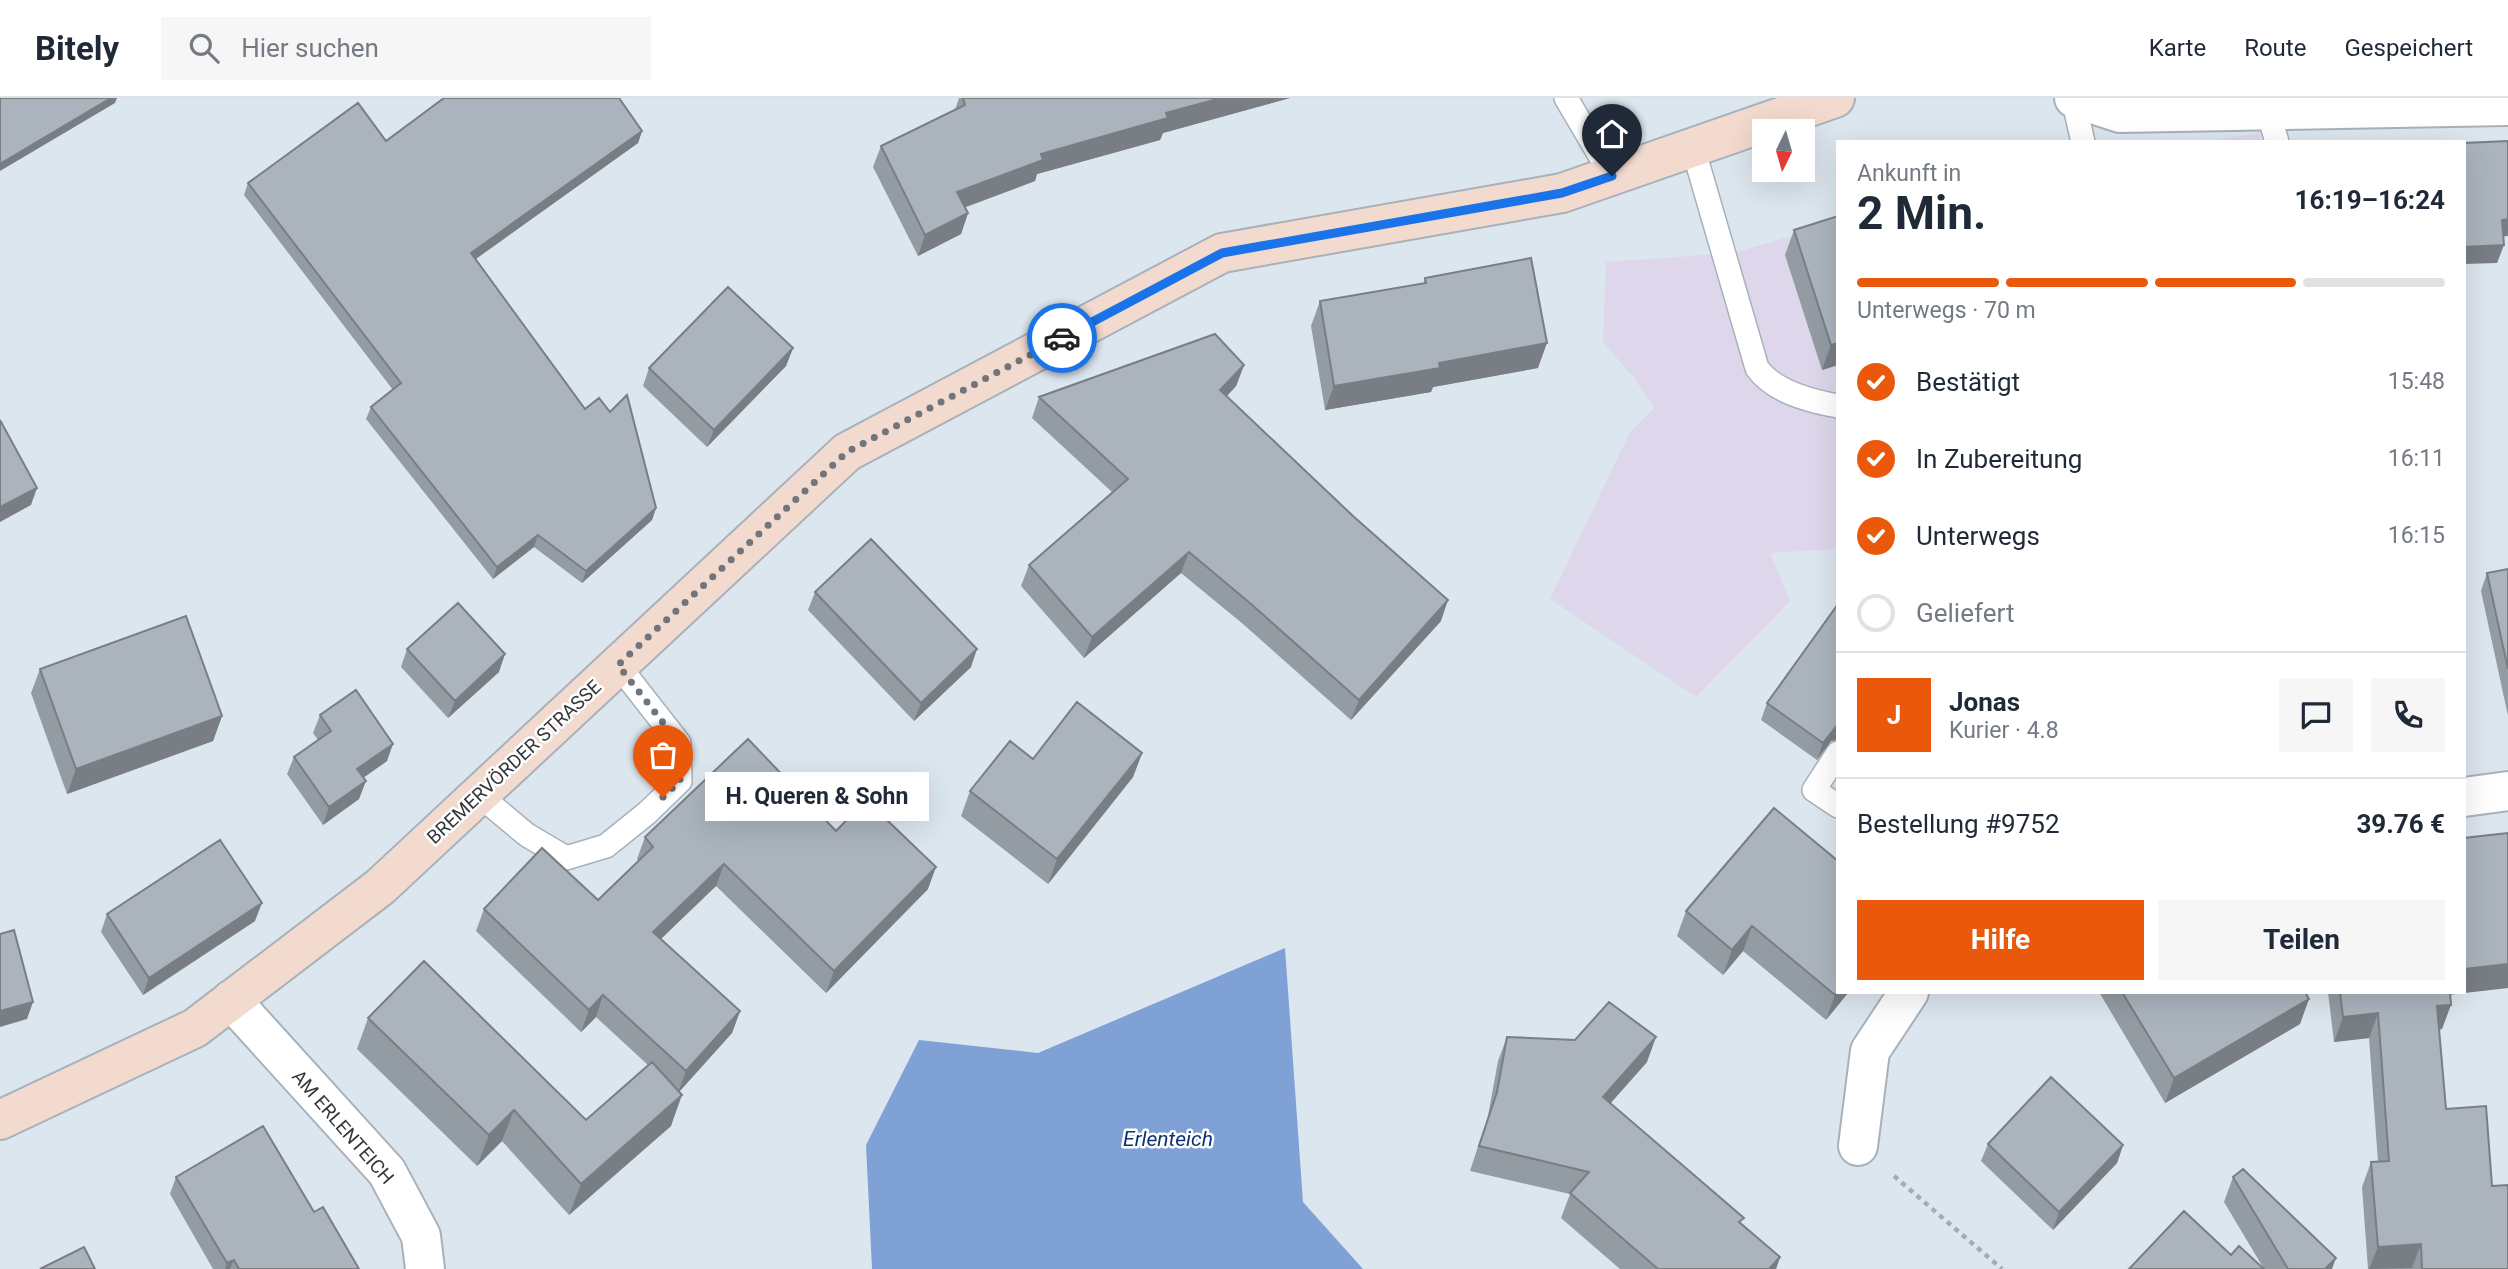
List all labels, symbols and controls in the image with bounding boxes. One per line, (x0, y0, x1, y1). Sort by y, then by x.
search box (161, 17, 651, 80)
text: Bitely (35, 29, 119, 68)
icon: search (185, 29, 223, 67)
text: Hier suchen (241, 33, 379, 63)
text: Karte (2149, 34, 2206, 62)
text: Route (2244, 34, 2306, 62)
text: Gespeichert (2344, 34, 2473, 62)
pin (1582, 104, 1642, 176)
icon: home (1593, 115, 1631, 153)
north arrow (1752, 119, 1815, 182)
map controls (1752, 119, 1815, 182)
text: Ankunft in (1857, 160, 1961, 187)
text: 16:19–16:24 (2295, 185, 2445, 215)
text: 2 Min. (1857, 186, 1986, 240)
text: Unterwegs · 70 m (1857, 297, 2036, 324)
courier (1027, 303, 1097, 373)
icon: car (1043, 319, 1081, 357)
icon: check (1857, 363, 1895, 401)
text: Bestätigt (1916, 367, 2020, 397)
text: 15:48 (2388, 368, 2445, 395)
icon: check (1857, 440, 1895, 478)
text: In Zubereitung (1916, 444, 2082, 474)
text: 16:11 (2388, 445, 2445, 472)
icon: check (1857, 517, 1895, 555)
text: Unterwegs (1916, 521, 2040, 551)
text: 16:15 (2388, 522, 2445, 549)
text: Geliefert (1916, 598, 2014, 628)
street label: BREMERVÖRDER STRASSE (422, 675, 606, 849)
button: chat (2279, 678, 2353, 752)
button: phone (2371, 678, 2445, 752)
text: Jonas (1949, 687, 2020, 717)
text: J (1887, 700, 1901, 730)
text: Kurier · 4.8 (1949, 717, 2059, 744)
pin (633, 725, 693, 797)
icon: bag (644, 736, 682, 774)
callout: H. Queren & Sohn (705, 772, 929, 822)
text: H. Queren & Sohn (726, 783, 908, 810)
text: Bestellung #9752 (1857, 809, 2060, 839)
text: 39.76 € (2356, 809, 2445, 839)
button: Hilfe (1857, 900, 2144, 980)
button: Teilen (2158, 900, 2445, 980)
street label: AM ERLENTEICH (287, 1065, 399, 1189)
water label: Erlenteich (1123, 1127, 1213, 1151)

